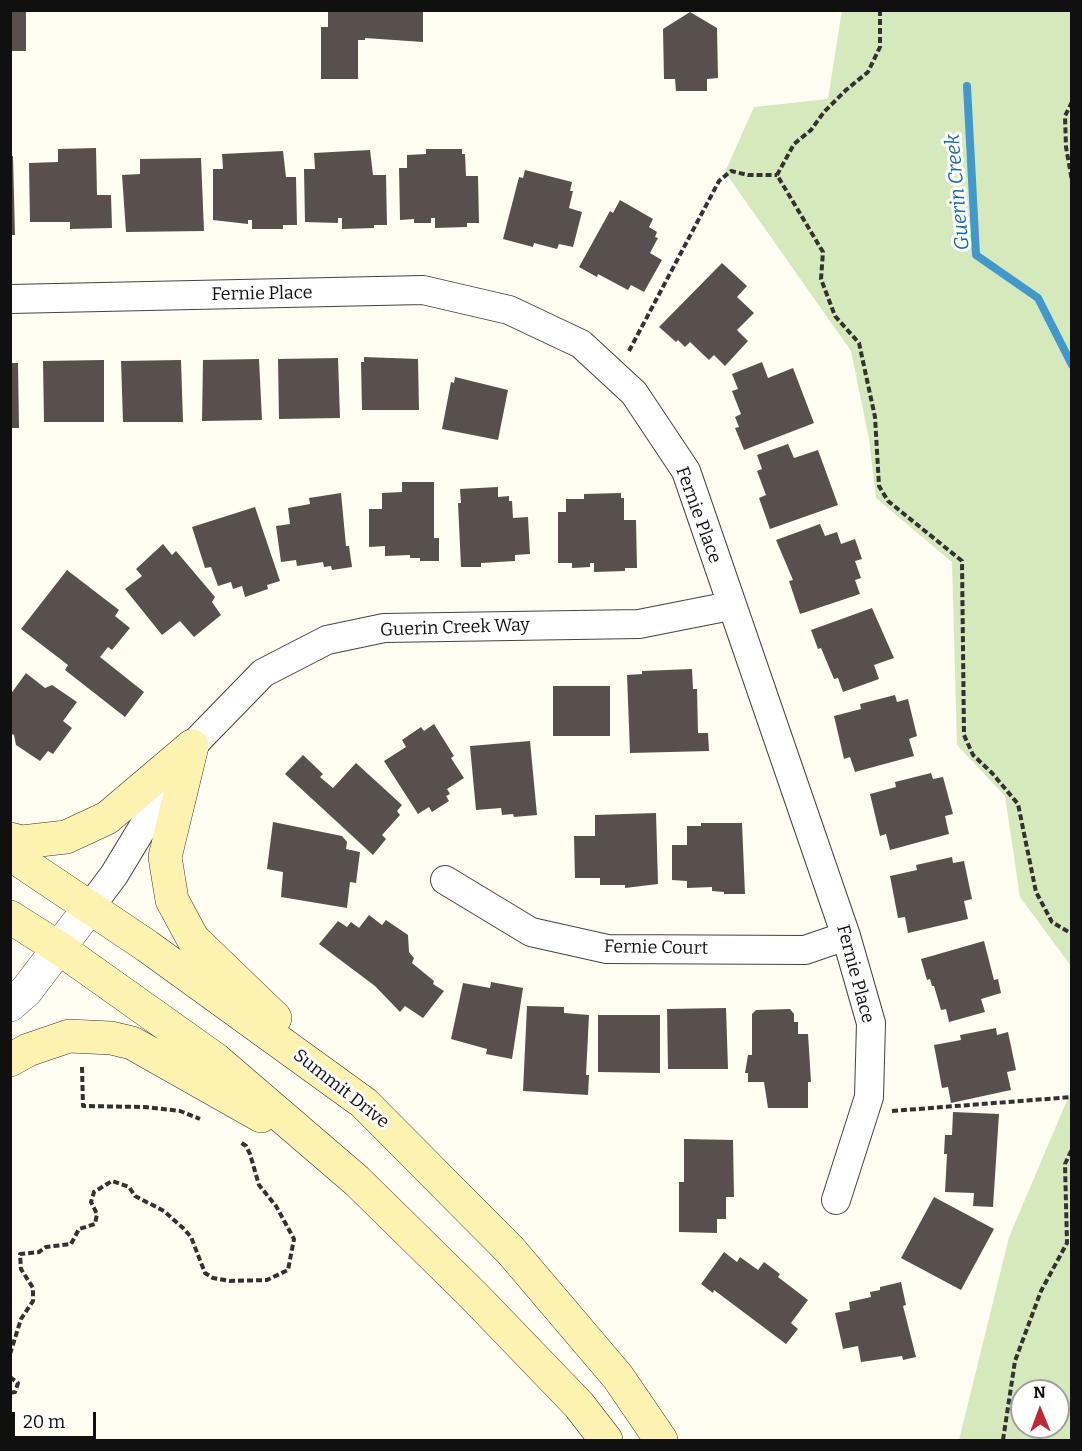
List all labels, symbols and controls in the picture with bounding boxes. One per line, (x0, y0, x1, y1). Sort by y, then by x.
water label: Guerin Creek (941, 133, 975, 251)
street label: Fernie Place (211, 282, 313, 306)
street label: Fernie Place (671, 464, 725, 566)
street label: Guerin Creek Way (380, 615, 530, 641)
street label: Fernie Place (831, 922, 879, 1026)
street label: Fernie Court (604, 936, 708, 960)
street label: Summit Drive (289, 1045, 393, 1133)
north arrow (1010, 1379, 1070, 1439)
text: N (1033, 1383, 1046, 1402)
scale bar (15, 1400, 99, 1438)
text: 20 m (23, 1411, 65, 1433)

